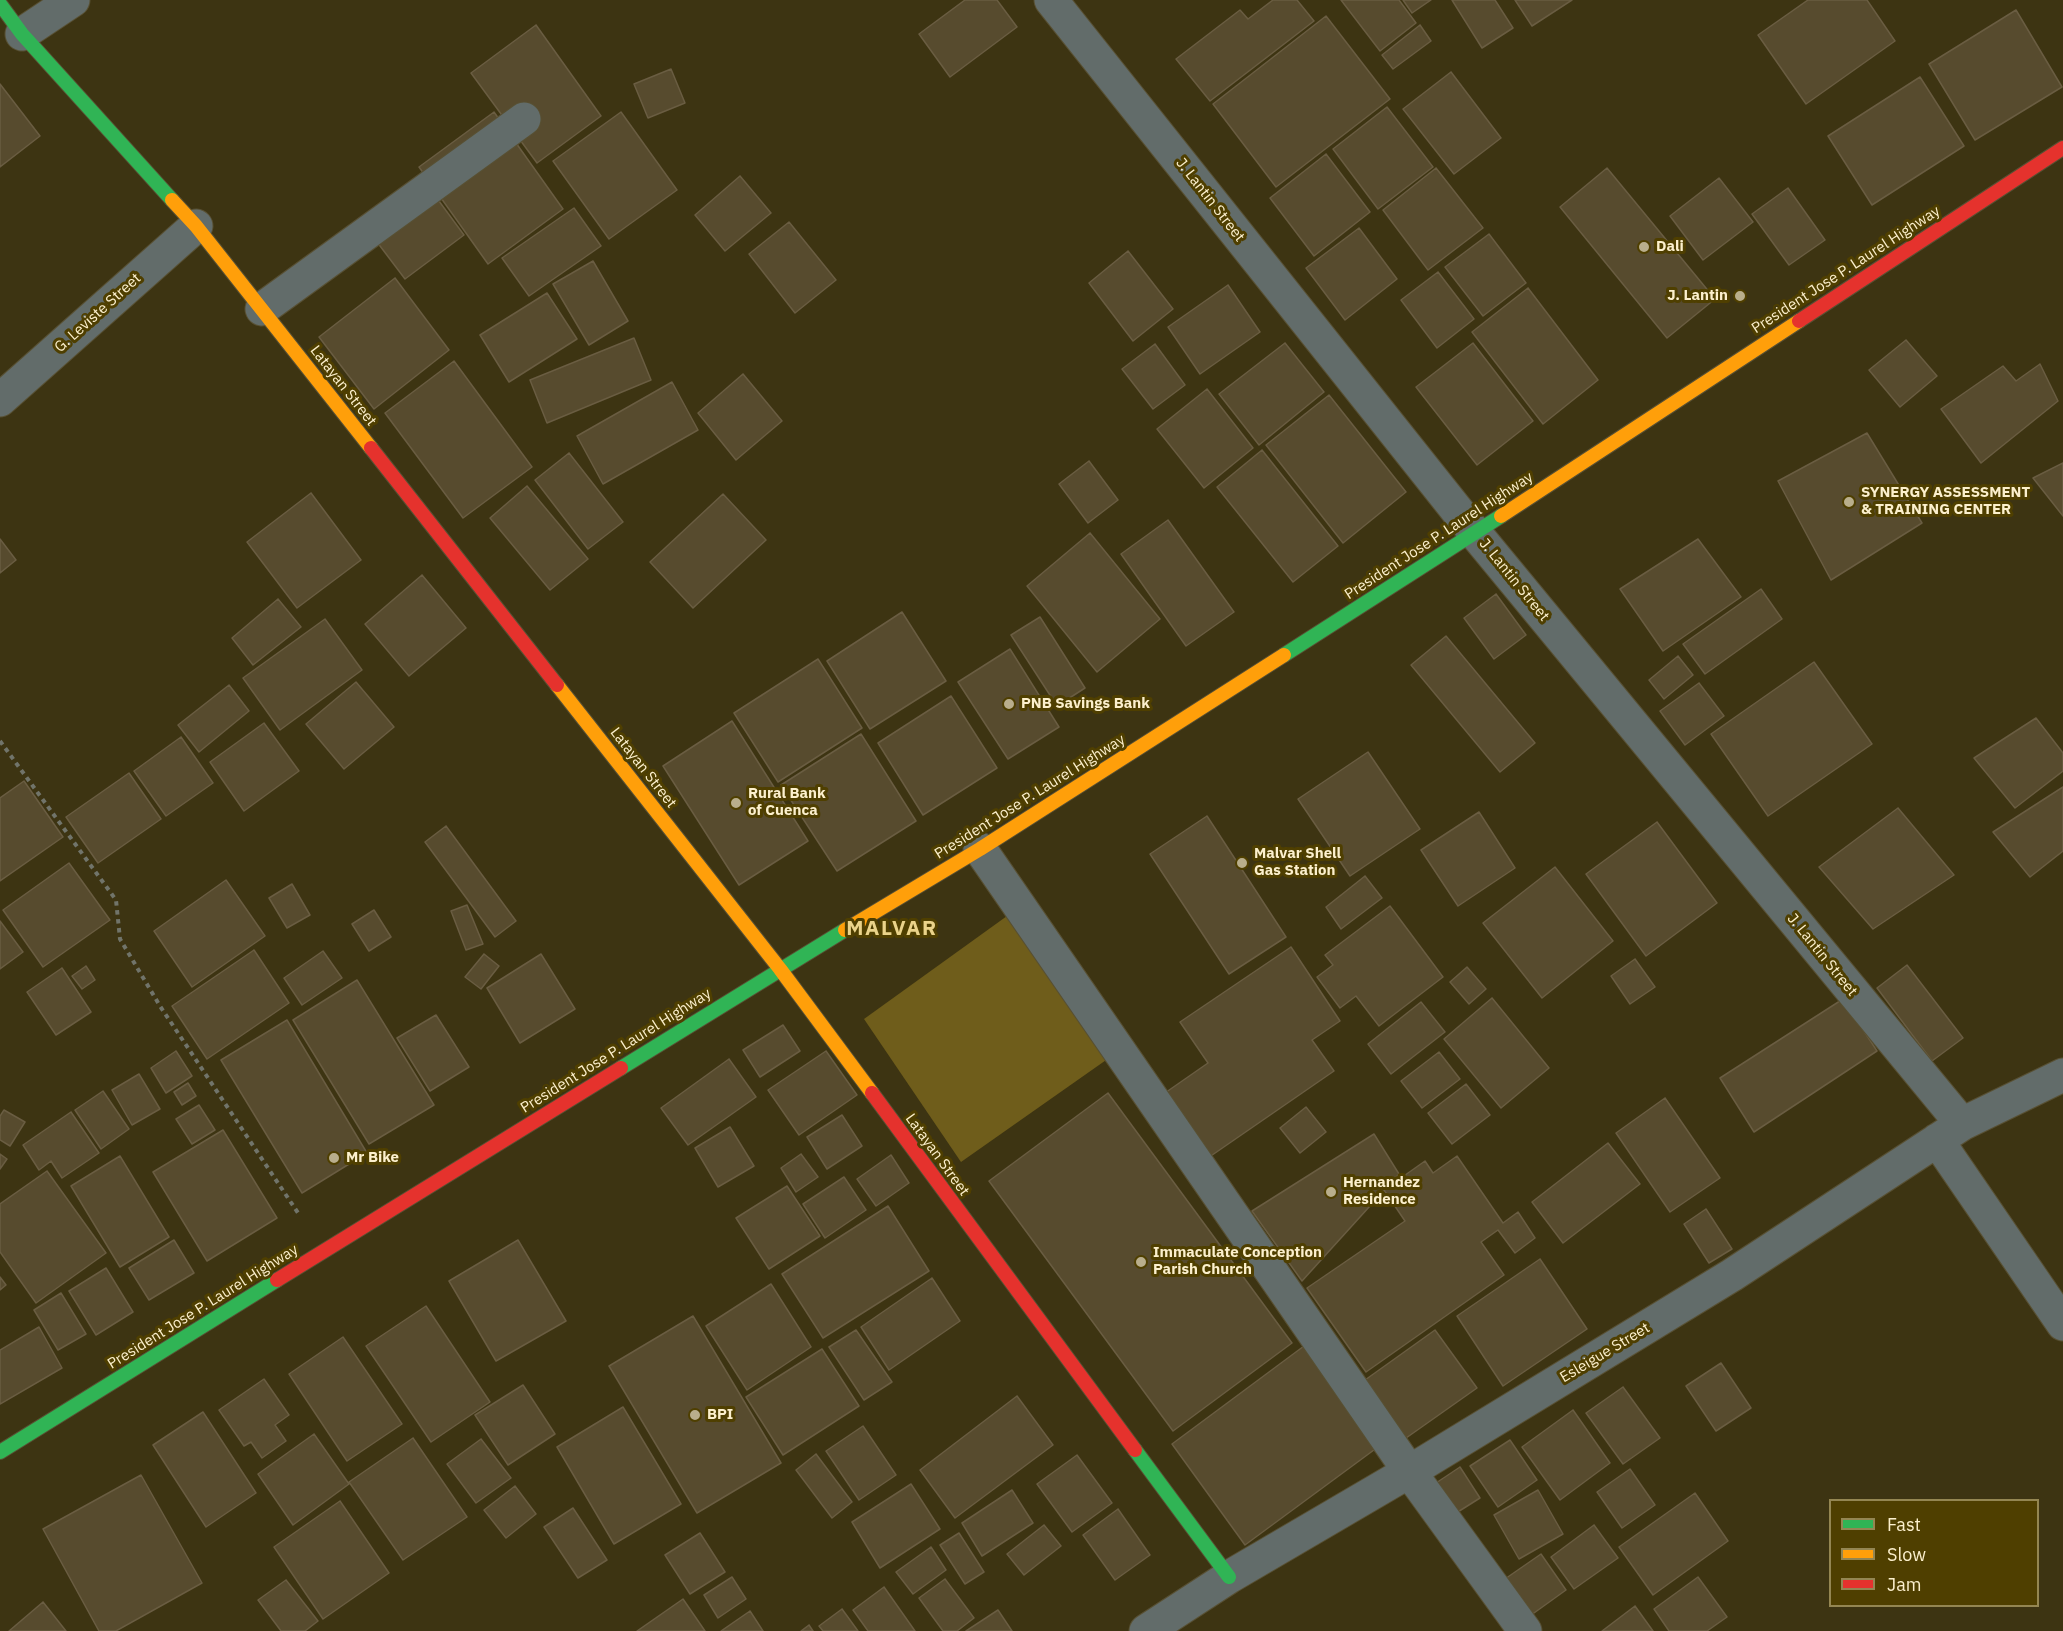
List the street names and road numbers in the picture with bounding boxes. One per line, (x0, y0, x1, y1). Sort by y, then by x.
street label: J. Lantin Street (1172, 155, 1248, 245)
street label: President Jose P. Laurel Highway (1748, 202, 1944, 338)
street label: G. Leviste Street (51, 270, 145, 356)
street label: Latayan Street (306, 342, 380, 430)
street label: President Jose P. Laurel Highway (1341, 468, 1537, 604)
street label: J. Lantin Street (1475, 535, 1553, 625)
street label: Latayan Street (606, 724, 680, 812)
street label: President Jose P. Laurel Highway (931, 731, 1129, 863)
street label: J. Lantin Street (1783, 910, 1861, 1000)
street label: President Jose P. Laurel Highway (517, 985, 715, 1117)
street label: Latayan Street (901, 1110, 973, 1200)
street label: President Jose P. Laurel Highway (104, 1241, 302, 1373)
street label: Esleigue Street (1557, 1319, 1653, 1387)

